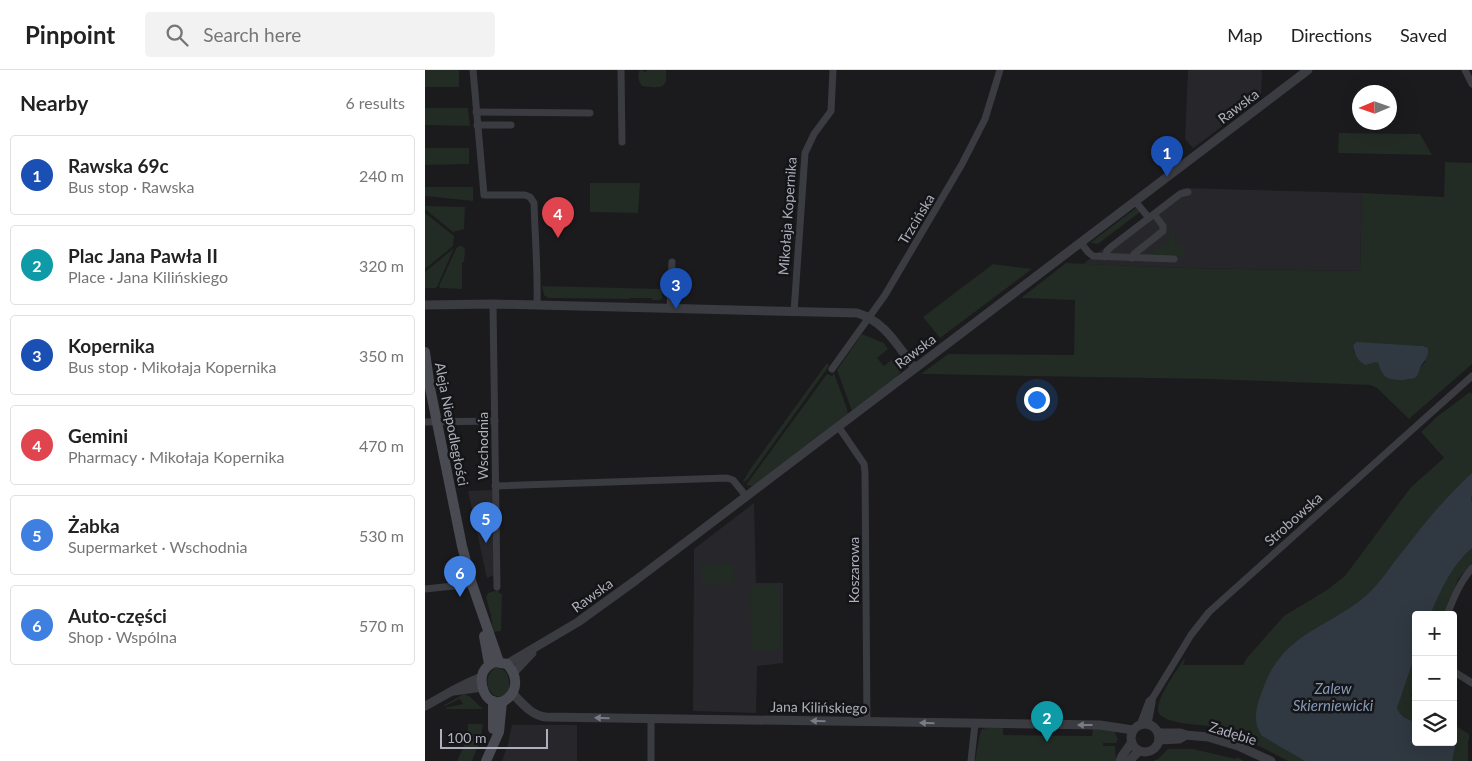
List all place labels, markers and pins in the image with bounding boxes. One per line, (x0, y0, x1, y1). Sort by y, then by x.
pin: 1 (1151, 136, 1183, 177)
pin: 4 (542, 197, 574, 238)
pin: 3 (660, 268, 692, 309)
pin: 5 (470, 502, 502, 543)
pin: 6 (444, 556, 476, 597)
pin: 2 (1031, 701, 1063, 742)

